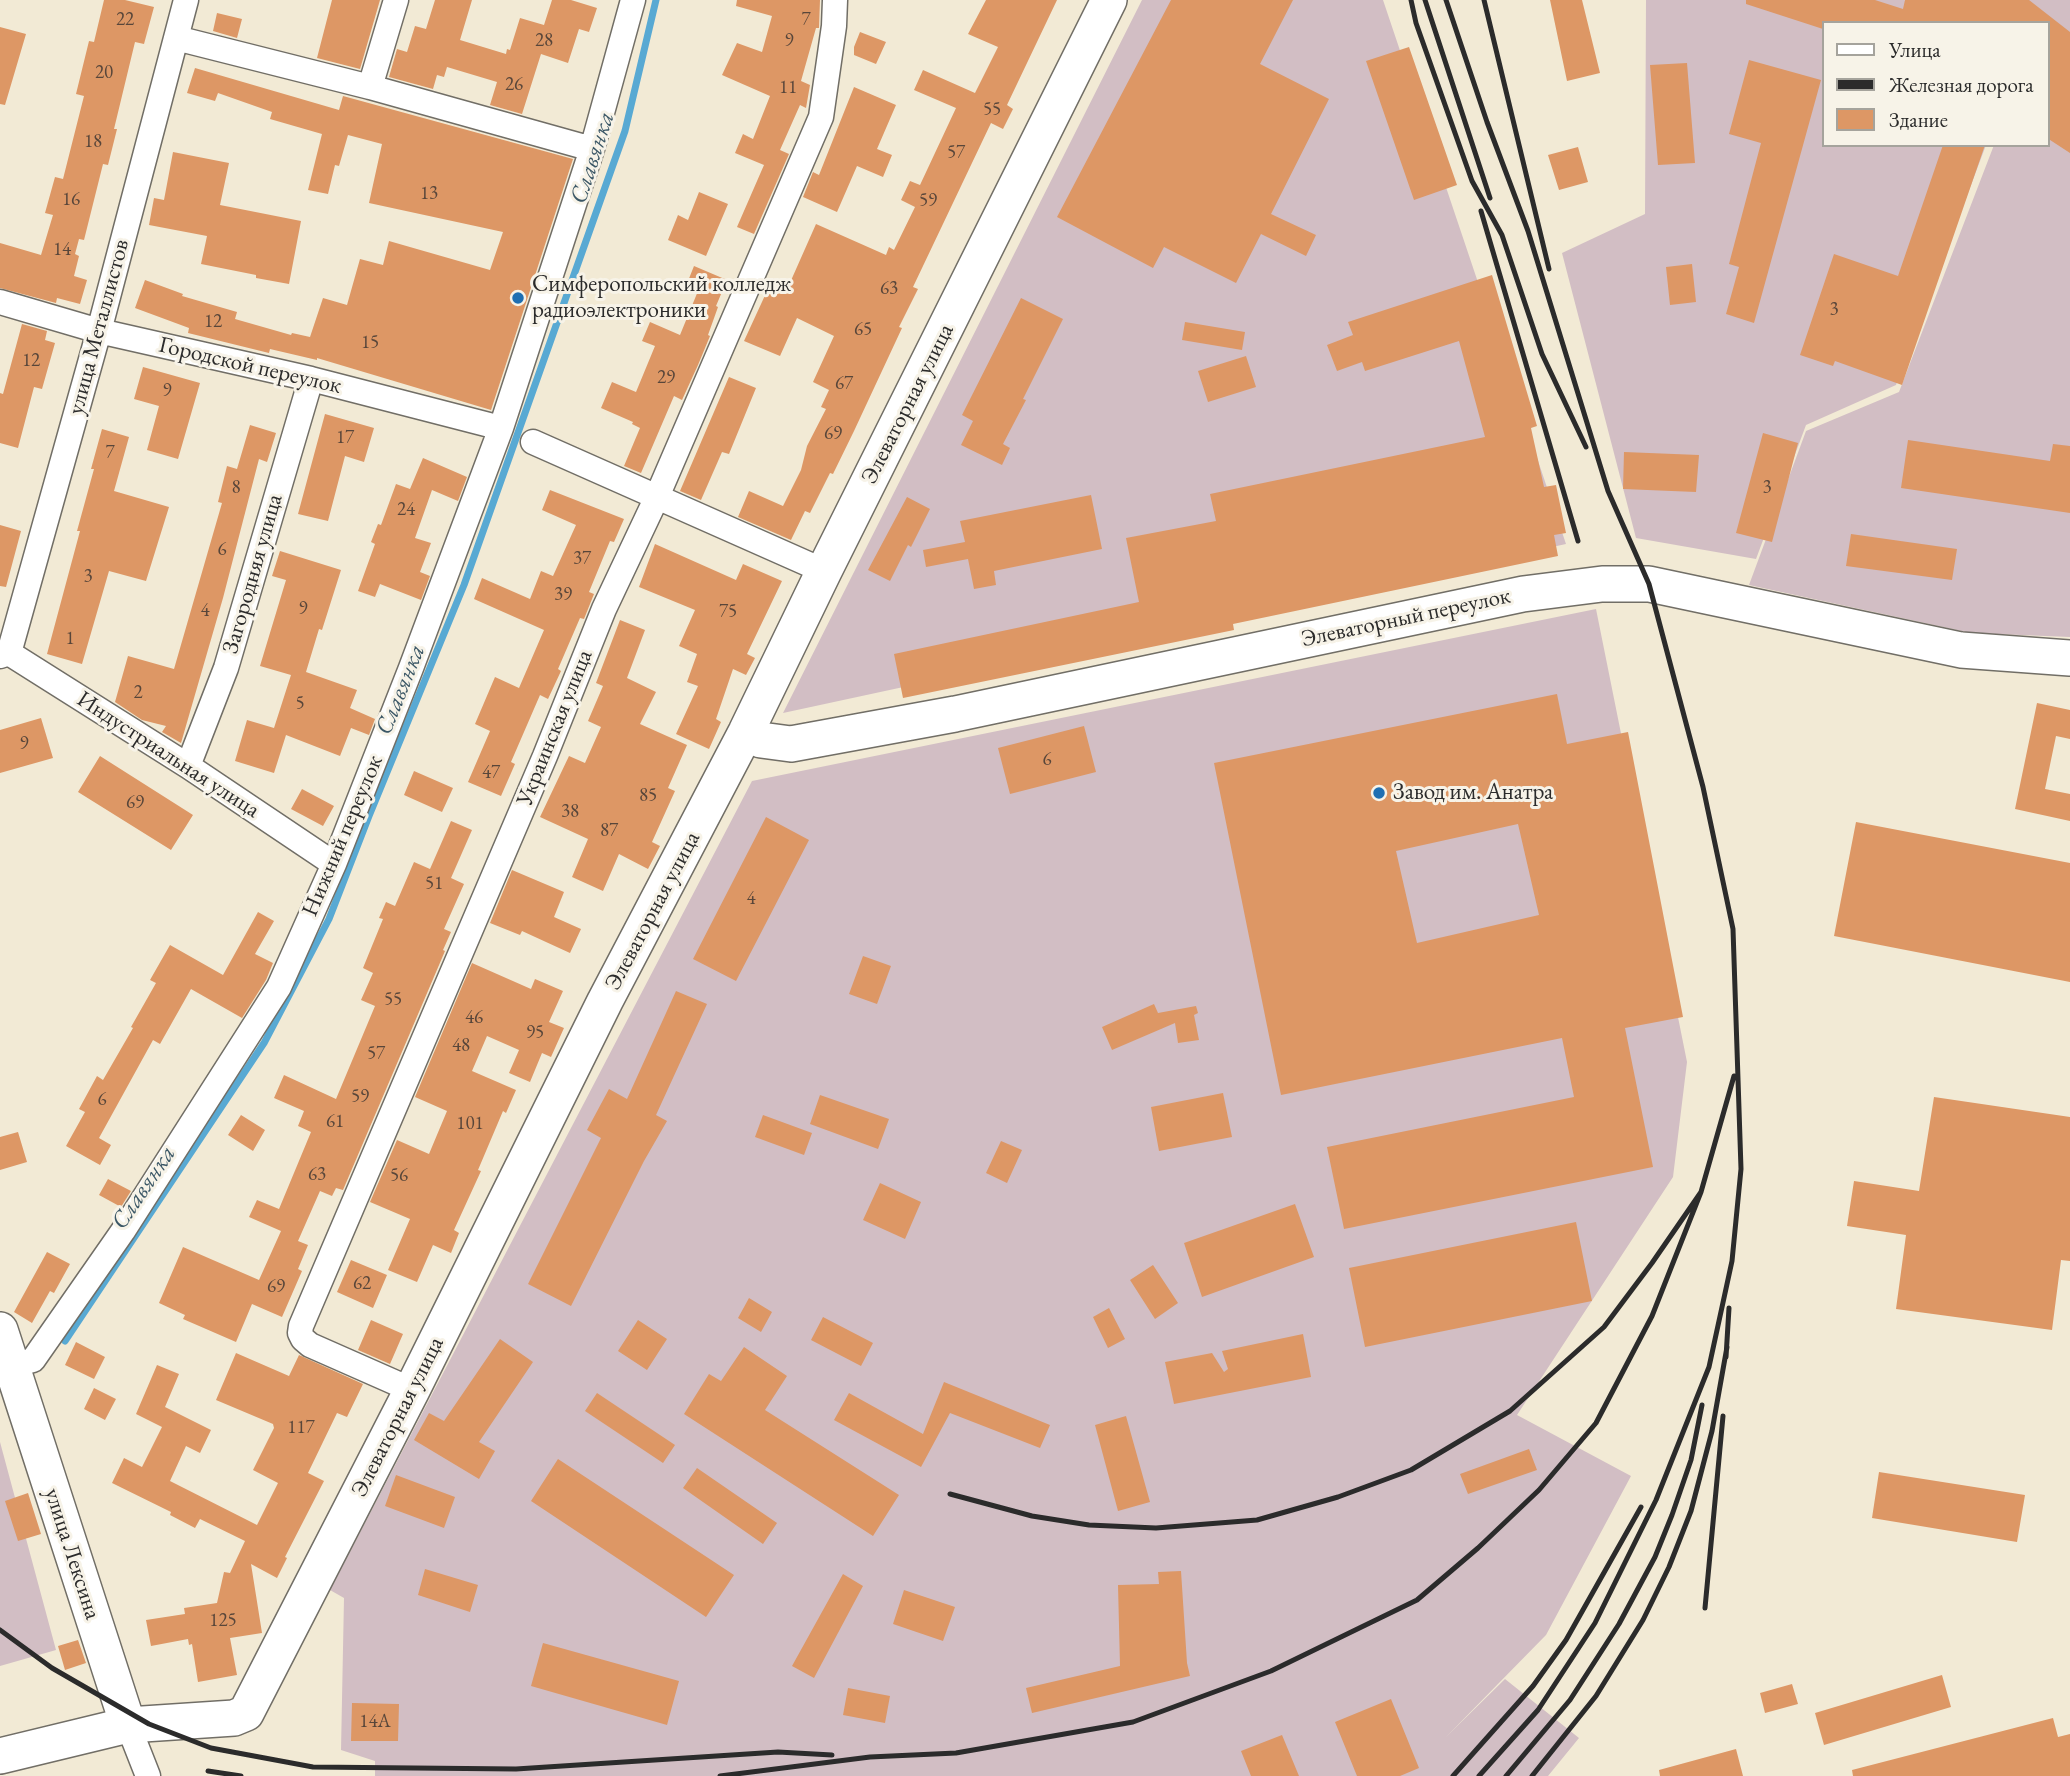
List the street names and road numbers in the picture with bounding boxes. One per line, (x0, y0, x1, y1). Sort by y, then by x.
street label: улица Металлистов (62, 236, 136, 418)
street label: Элеваторная улица (856, 319, 960, 489)
street label: Городской переулок (156, 332, 344, 400)
street label: Загородняя улица (217, 491, 289, 657)
street label: Элеваторный переулок (1299, 582, 1513, 654)
street label: Украинская улица (511, 646, 599, 810)
street label: Индустриальная улица (71, 686, 265, 824)
street label: Нижний переулок (297, 751, 389, 921)
street label: Элеваторная улица (600, 827, 706, 995)
street label: Элеваторная улица (346, 1332, 450, 1502)
street label: улица Лексина (38, 1485, 106, 1623)

